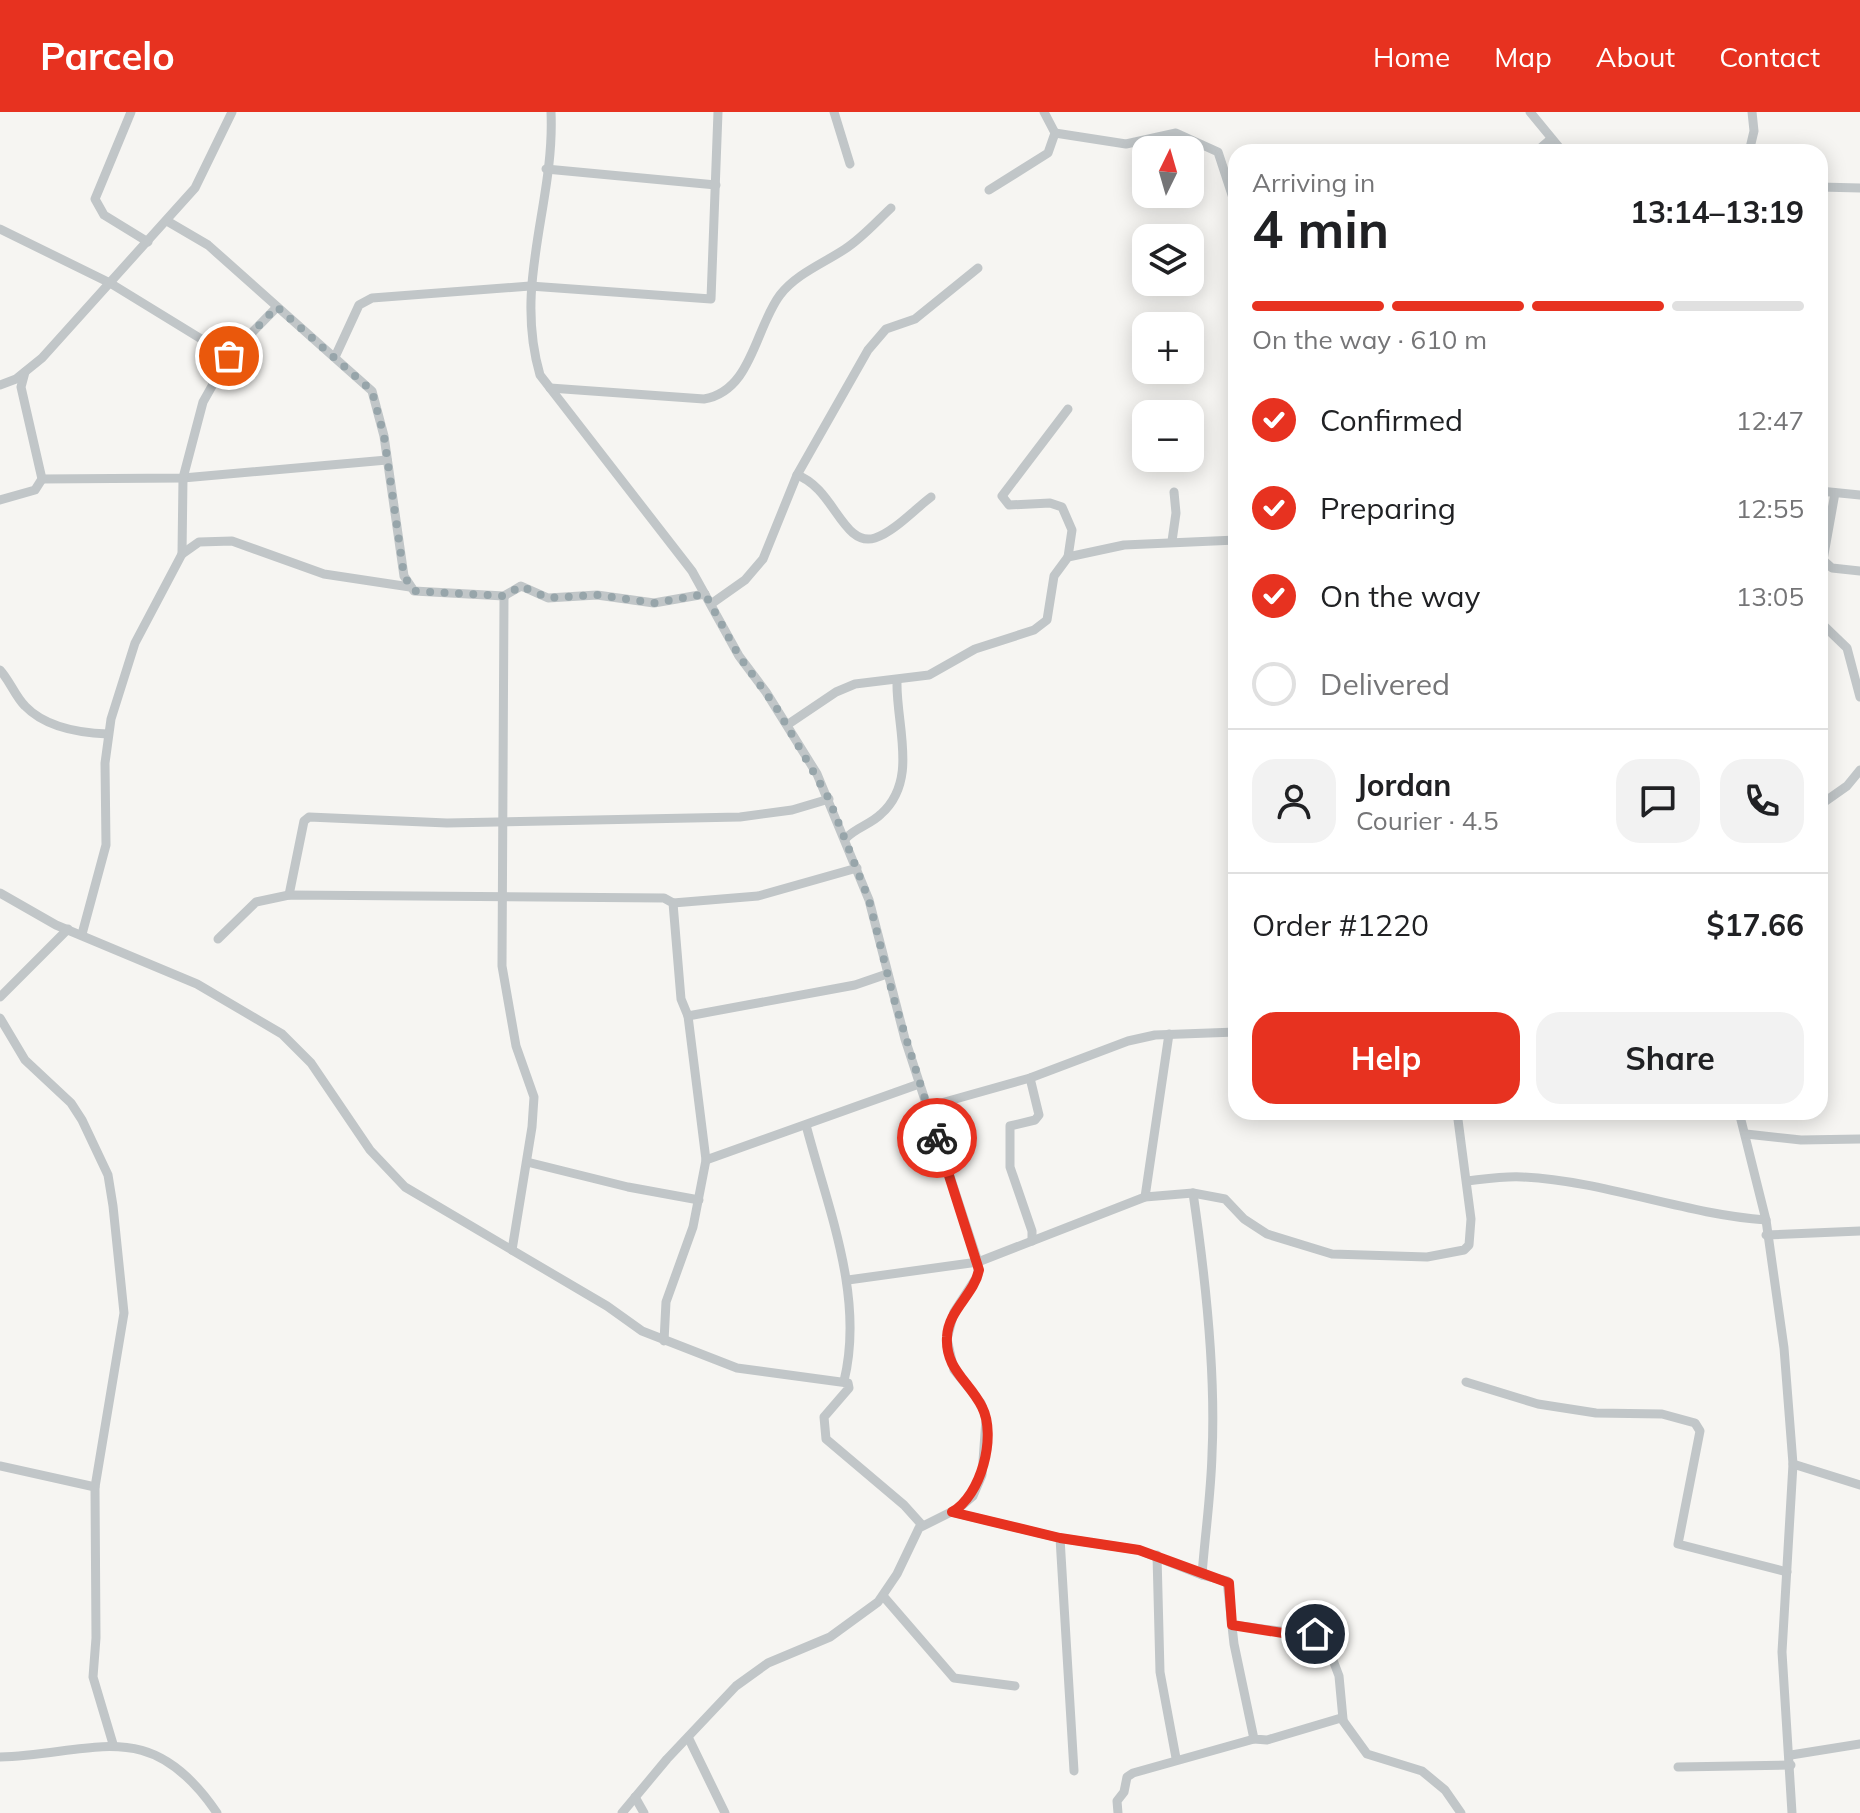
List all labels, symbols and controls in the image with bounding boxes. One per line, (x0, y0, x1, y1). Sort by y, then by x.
text: Parcelo (40, 32, 175, 80)
text: Home (1373, 39, 1450, 74)
text: Map (1494, 39, 1552, 74)
text: About (1596, 39, 1675, 74)
text: Contact (1719, 39, 1820, 74)
north arrow (1132, 136, 1204, 208)
map controls (1132, 136, 1204, 472)
text: Arriving in (1252, 166, 1375, 199)
text: 13:14–13:19 (1630, 193, 1804, 231)
text: 4 min (1252, 196, 1389, 261)
button: layers (1132, 224, 1204, 296)
button: + (1132, 312, 1204, 384)
pin (195, 322, 263, 390)
text: On the way · 610 m (1252, 323, 1487, 356)
icon: bag (207, 334, 251, 378)
icon: check (1252, 398, 1296, 442)
button: − (1132, 400, 1204, 472)
text: Confirmed (1320, 401, 1463, 439)
text: 12:47 (1736, 404, 1804, 437)
icon: check (1252, 486, 1296, 530)
text: Preparing (1320, 489, 1456, 527)
text: 12:55 (1736, 492, 1804, 525)
icon: check (1252, 574, 1296, 618)
text: On the way (1320, 577, 1480, 615)
text: 13:05 (1736, 580, 1804, 613)
text: Delivered (1320, 665, 1450, 703)
button: person (1252, 759, 1336, 843)
button: chat (1616, 759, 1700, 843)
button: phone (1720, 759, 1804, 843)
text: Jordan (1356, 766, 1451, 804)
text: Courier · 4.5 (1356, 804, 1499, 837)
text: Order #1220 (1252, 906, 1429, 944)
text: $17.66 (1707, 906, 1804, 944)
button: Help (1252, 1012, 1520, 1104)
button: Share (1536, 1012, 1804, 1104)
courier (897, 1098, 977, 1178)
icon: bike (915, 1116, 959, 1160)
pin (1281, 1600, 1349, 1668)
icon: home (1293, 1612, 1337, 1656)

